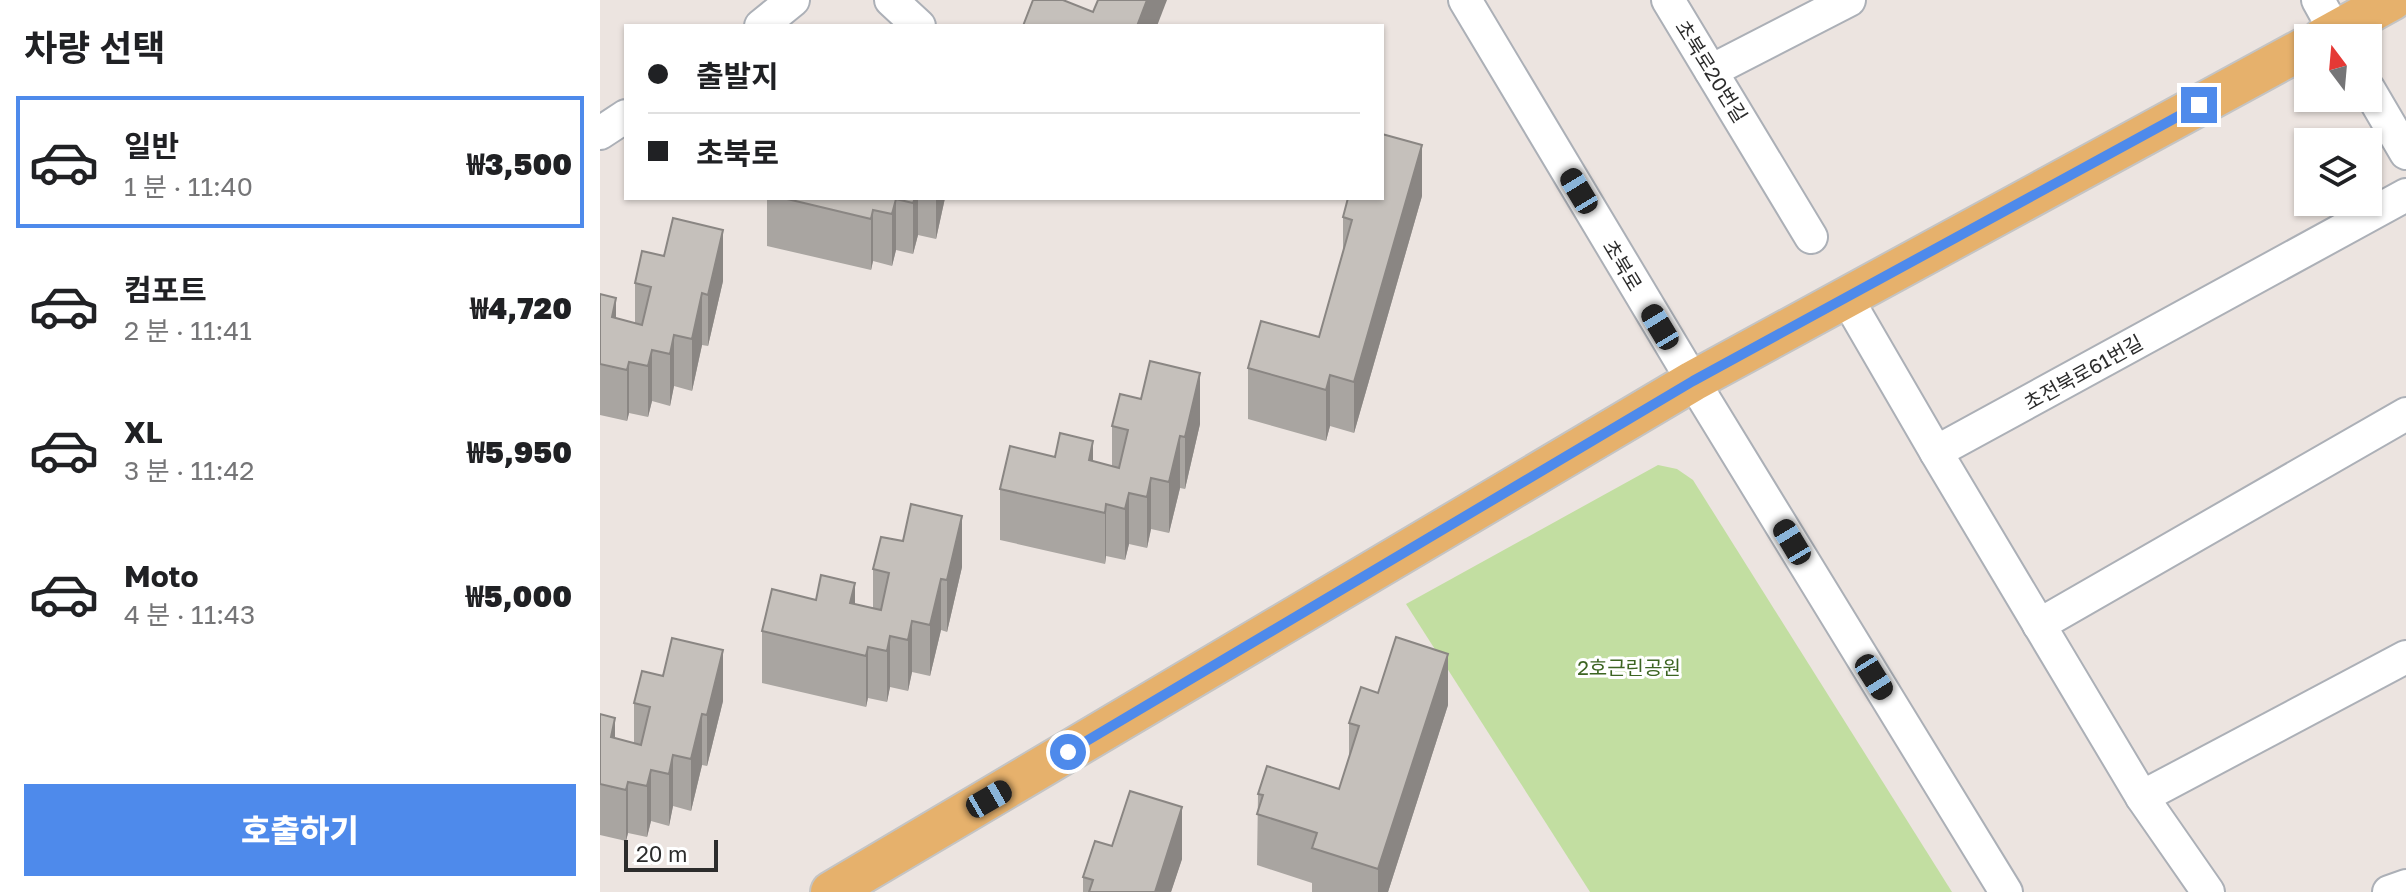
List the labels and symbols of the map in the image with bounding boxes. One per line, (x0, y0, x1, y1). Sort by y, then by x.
street label: 초북로20번길 (1671, 15, 1753, 127)
north arrow (2294, 24, 2382, 112)
route end (2181, 87, 2217, 123)
car (1556, 164, 1602, 218)
street label: 초북로 (1598, 235, 1648, 295)
car (1637, 300, 1683, 354)
street label: 초전북로61번길 (2019, 329, 2147, 415)
car (1769, 515, 1815, 569)
car (1851, 650, 1897, 704)
park label: 2호근린공원 (1577, 655, 1681, 679)
route start (1050, 734, 1086, 770)
car (962, 777, 1016, 821)
scale bar (624, 836, 718, 872)

